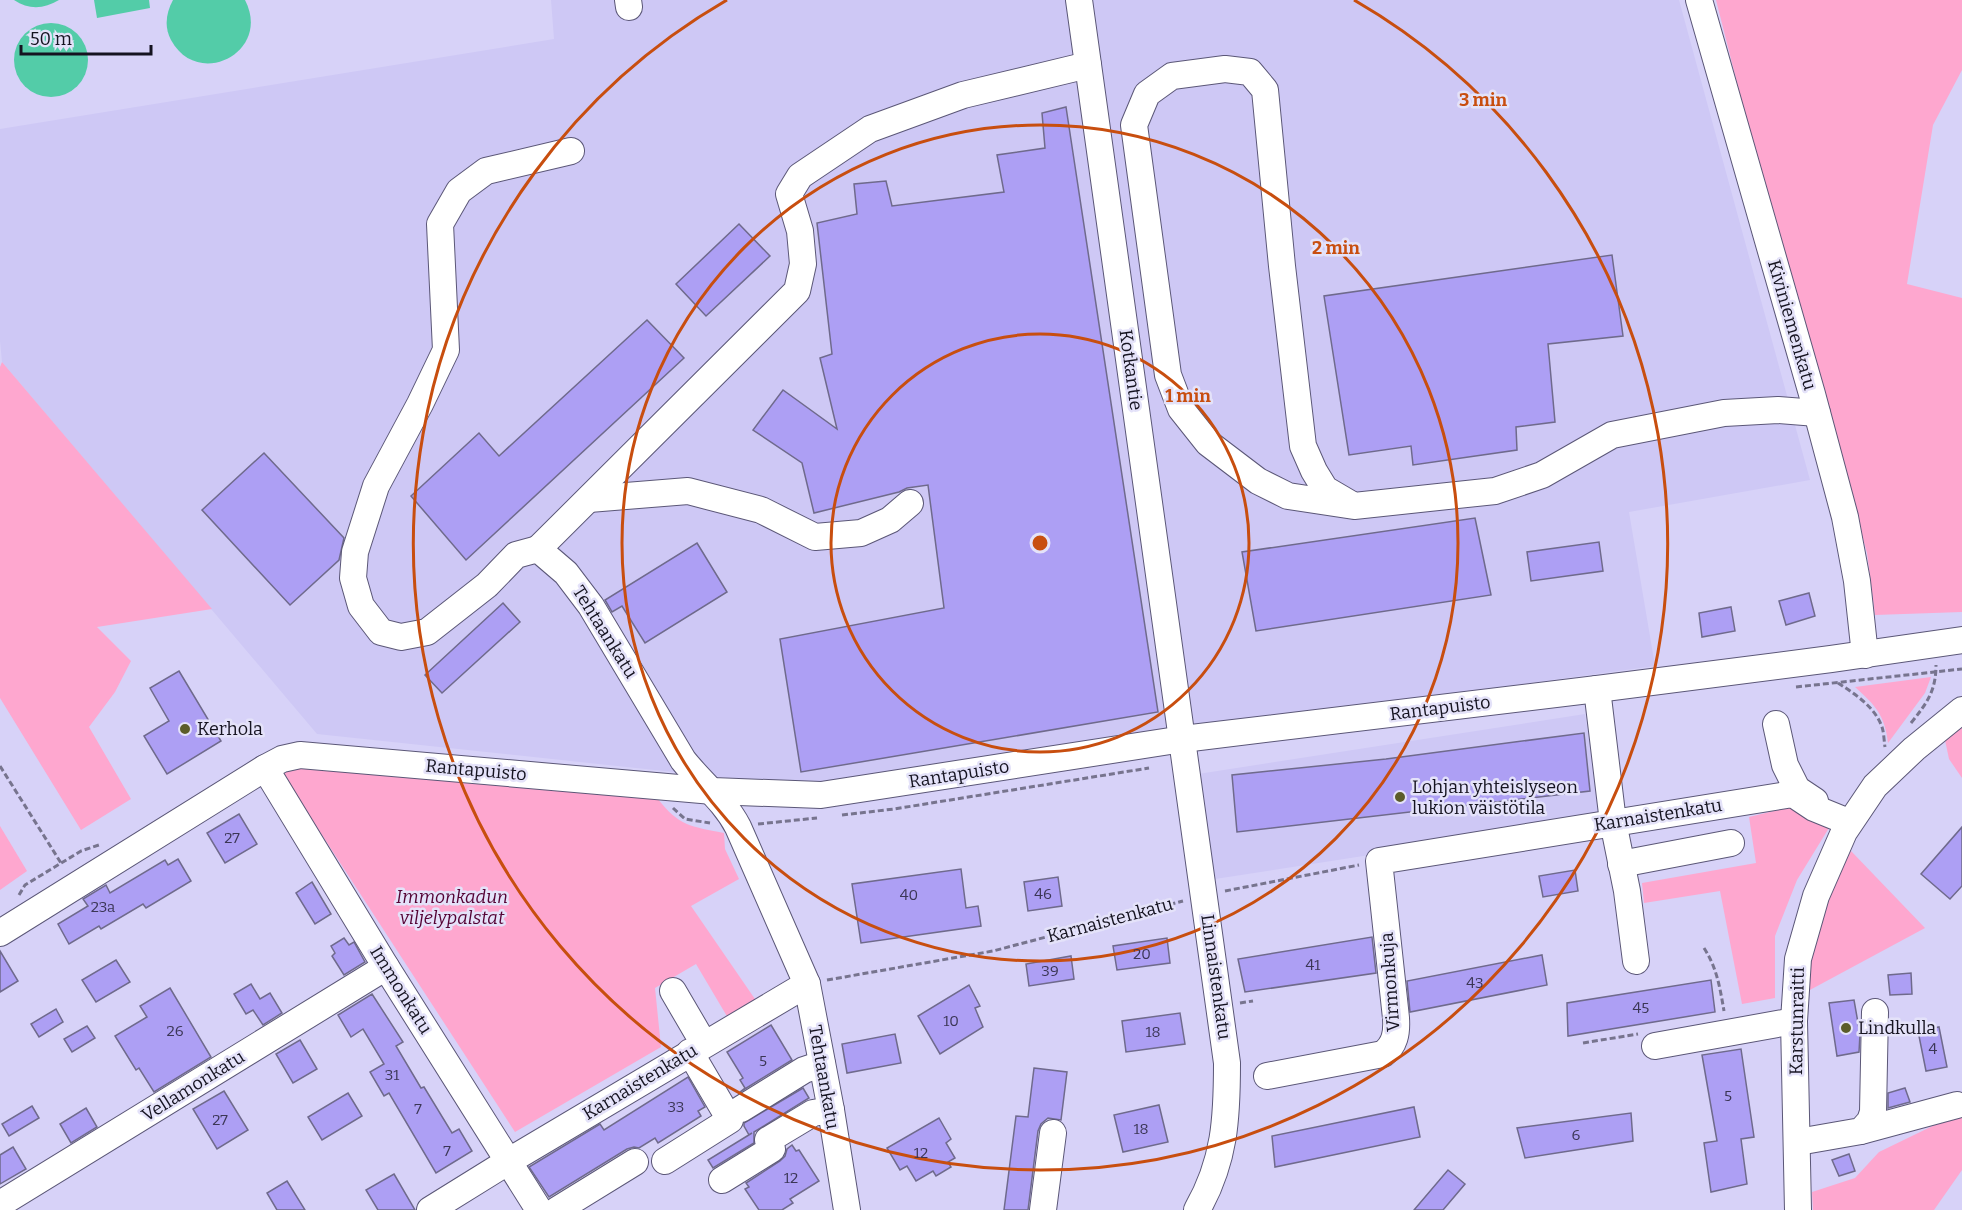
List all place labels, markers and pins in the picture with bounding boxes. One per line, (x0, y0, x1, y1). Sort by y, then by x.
centre of rings (1030, 533, 1050, 553)
place label: Kerhola (197, 718, 263, 740)
marker: Kerhola (178, 722, 192, 736)
place label: Lohjan yhteislyseon lukion väistötila (1412, 776, 1578, 819)
marker: Lohjan yhteislyseon lukion väistötila (1393, 790, 1407, 804)
place label: Lindkulla (1858, 1017, 1936, 1039)
marker: Lindkulla (1839, 1021, 1853, 1035)

